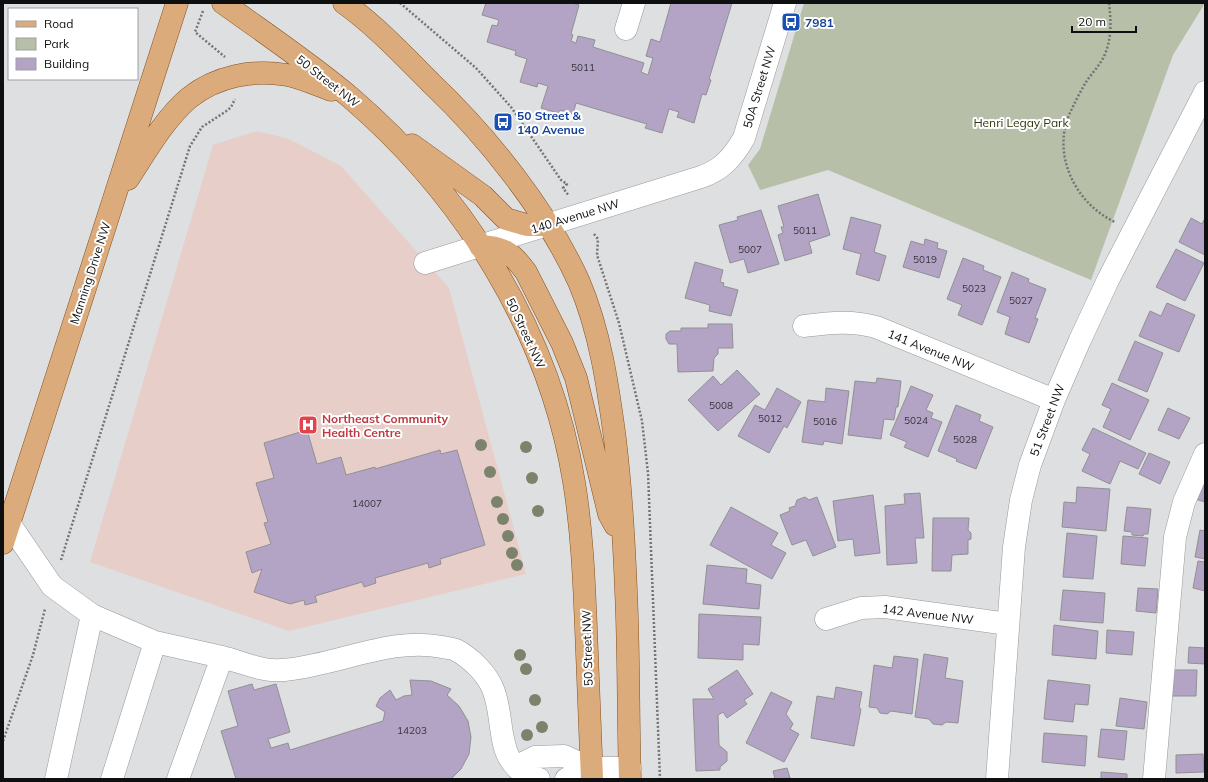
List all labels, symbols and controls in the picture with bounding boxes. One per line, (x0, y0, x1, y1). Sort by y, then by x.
legend (8, 8, 138, 80)
scale bar (1072, 8, 1136, 34)
bus stop icon: 7981 (780, 11, 802, 33)
text: 20 m (1078, 14, 1106, 29)
place label: 7981 (805, 15, 834, 30)
text: Road (44, 16, 73, 31)
text: Park (44, 36, 70, 51)
street label: 50A Street NW (739, 44, 779, 130)
street label: 50 Street NW (293, 52, 363, 110)
text: Building (44, 56, 89, 71)
house number: 5011 (571, 61, 595, 74)
place label: 50 Street & 140 Avenue (517, 108, 585, 137)
bus stop icon: 50 Street & 140 Avenue (492, 111, 514, 133)
park label: Henri Legay Park (973, 115, 1069, 130)
street label: 140 Avenue NW (529, 195, 621, 237)
street label: Manning Drive NW (66, 220, 114, 326)
house number: 5011 (793, 224, 817, 237)
house number: 5007 (738, 243, 762, 256)
house number: 5019 (913, 253, 937, 266)
house number: 5023 (962, 282, 986, 295)
house number: 5027 (1009, 294, 1033, 307)
street label: 50 Street NW (503, 295, 549, 371)
street label: 141 Avenue NW (886, 326, 976, 374)
street label: 51 Street NW (1026, 382, 1068, 458)
house number: 5008 (709, 399, 733, 412)
place label: Northeast Community Health Centre (322, 411, 448, 440)
house number: 5012 (758, 412, 782, 425)
hospital icon: Northeast Community Health Centre (297, 414, 319, 436)
house number: 5024 (904, 414, 928, 427)
house number: 5016 (813, 415, 837, 428)
house number: 5028 (953, 433, 977, 446)
house number: 14007 (352, 497, 382, 510)
street label: 142 Avenue NW (881, 601, 975, 627)
street label: 50 Street NW (578, 610, 596, 686)
house number: 14203 (397, 724, 427, 737)

